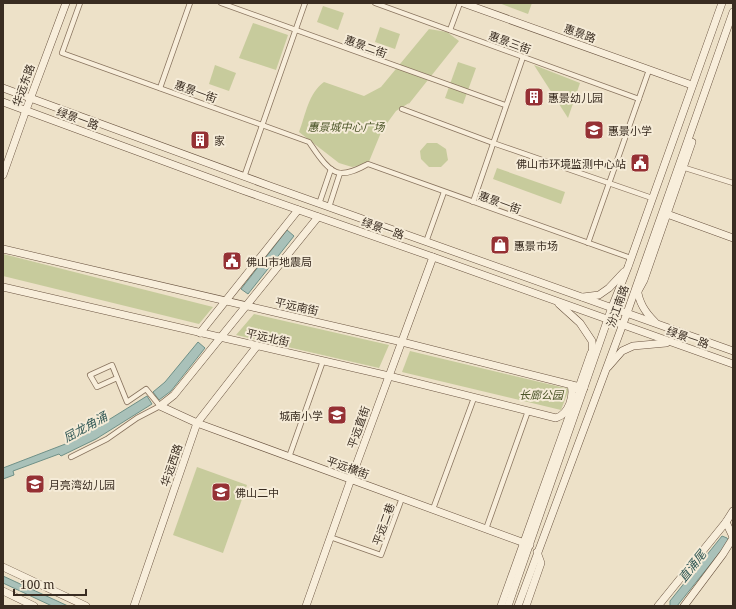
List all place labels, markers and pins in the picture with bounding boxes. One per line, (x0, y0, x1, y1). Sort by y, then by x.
building icon: 惠景幼儿园 (523, 86, 545, 108)
place label: 惠景幼儿园 (548, 90, 603, 105)
school or university icon: 惠景小学 (583, 119, 605, 141)
place label: 惠景小学 (608, 123, 652, 138)
building icon: 家 (189, 129, 211, 151)
place label: 家 (214, 133, 225, 148)
public building icon: 佛山市环境监测中心站 (629, 152, 651, 174)
place label: 佛山市环境监测中心站 (516, 156, 626, 171)
shop icon: 惠景市场 (489, 234, 511, 256)
place label: 惠景市场 (514, 238, 558, 253)
public building icon: 佛山市地震局 (221, 250, 243, 272)
place label: 佛山市地震局 (246, 254, 312, 269)
school or university icon: 城南小学 (326, 404, 348, 426)
place label: 城南小学 (279, 408, 323, 423)
school or university icon: 月亮湾幼儿园 (24, 473, 46, 495)
place label: 月亮湾幼儿园 (49, 477, 115, 492)
school or university icon: 佛山二中 (210, 481, 232, 503)
place label: 佛山二中 (235, 485, 279, 500)

